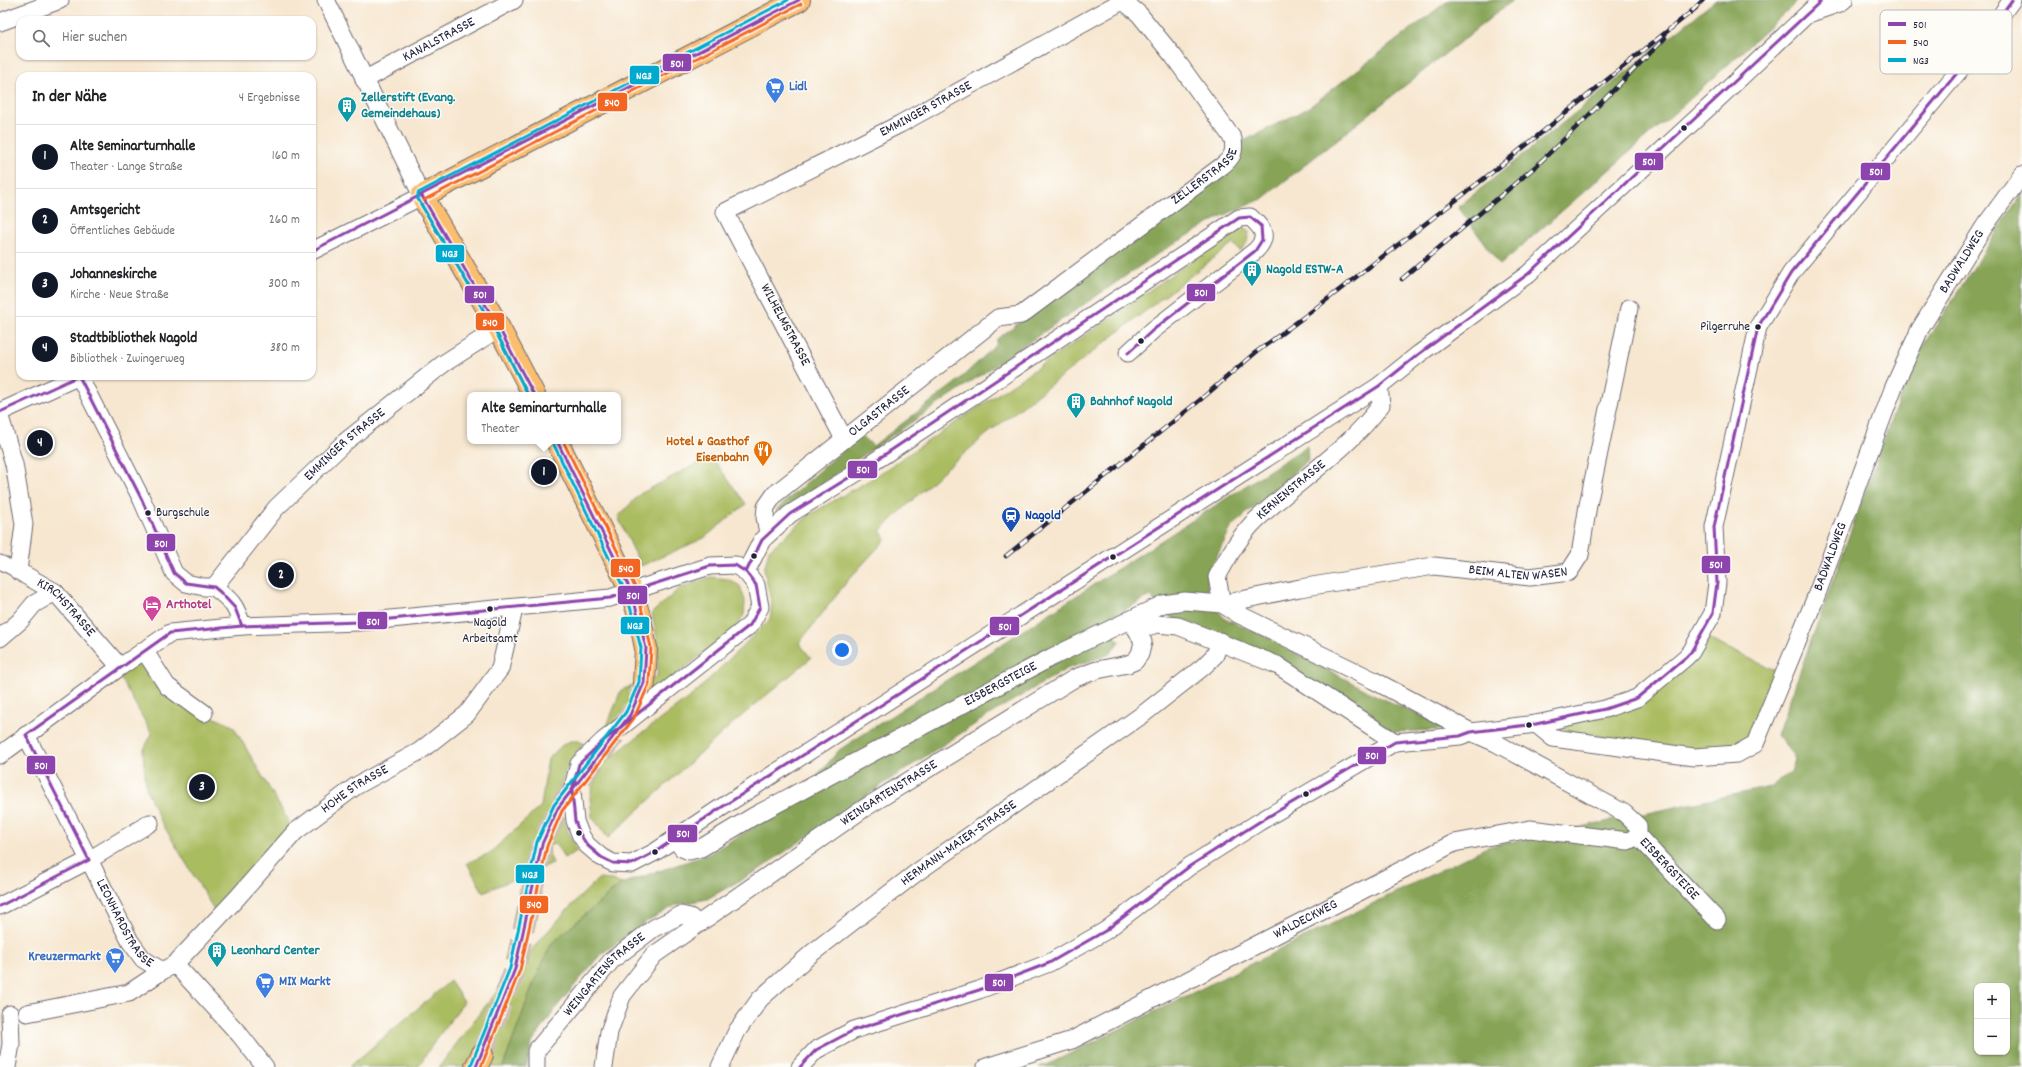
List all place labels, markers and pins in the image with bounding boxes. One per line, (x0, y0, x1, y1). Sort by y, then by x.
supermarket icon: Lidl (764, 76, 786, 104)
place label: Lidl (789, 77, 808, 97)
place label: Zellerstift (Evang. Gemeindehaus) (361, 88, 455, 124)
building icon: Zellerstift (Evang. Gemeindehaus) (336, 95, 358, 123)
unlabelled marker (1679, 123, 1689, 133)
building icon: Nagold ESTW-A (1241, 259, 1263, 287)
place label: Nagold ESTW-A (1266, 260, 1344, 280)
place label: Pilgerruhe (1700, 318, 1750, 337)
marker: Pilgerruhe (1753, 322, 1763, 332)
unlabelled marker (1136, 336, 1146, 346)
building icon: Bahnhof Nagold (1065, 391, 1087, 419)
place label: Bahnhof Nagold (1090, 392, 1173, 412)
pin: 4 (27, 428, 53, 458)
place label: Hotel & Gasthof Eisenbahn (666, 432, 750, 468)
restaurant icon: Hotel & Gasthof Eisenbahn (752, 439, 774, 467)
pin: 1 (531, 457, 557, 487)
place label: Burgschule (156, 504, 210, 523)
station icon: Nagold (1000, 505, 1022, 533)
place label: Nagold (1025, 506, 1061, 526)
marker: Burgschule (143, 508, 153, 518)
unlabelled marker (749, 551, 759, 561)
unlabelled marker (1108, 552, 1118, 562)
pin: 2 (268, 560, 294, 590)
hotel icon: Arthotel (141, 594, 163, 622)
place label: Arthotel (166, 595, 212, 615)
marker: Nagold Arbeitsamt (485, 604, 495, 614)
place label: Nagold Arbeitsamt (462, 614, 518, 649)
unlabelled marker (1524, 720, 1534, 730)
pin: 3 (189, 772, 215, 802)
unlabelled marker (1301, 789, 1311, 799)
unlabelled marker (574, 828, 584, 838)
unlabelled marker (650, 847, 660, 857)
building icon: Leonhard Center (206, 940, 228, 968)
place label: Leonhard Center (231, 941, 320, 961)
supermarket icon: Kreuzermarkt (104, 946, 126, 974)
place label: Kreuzermarkt (28, 947, 102, 967)
supermarket icon: MIX Markt (254, 971, 276, 999)
place label: MIX Markt (279, 972, 331, 992)

